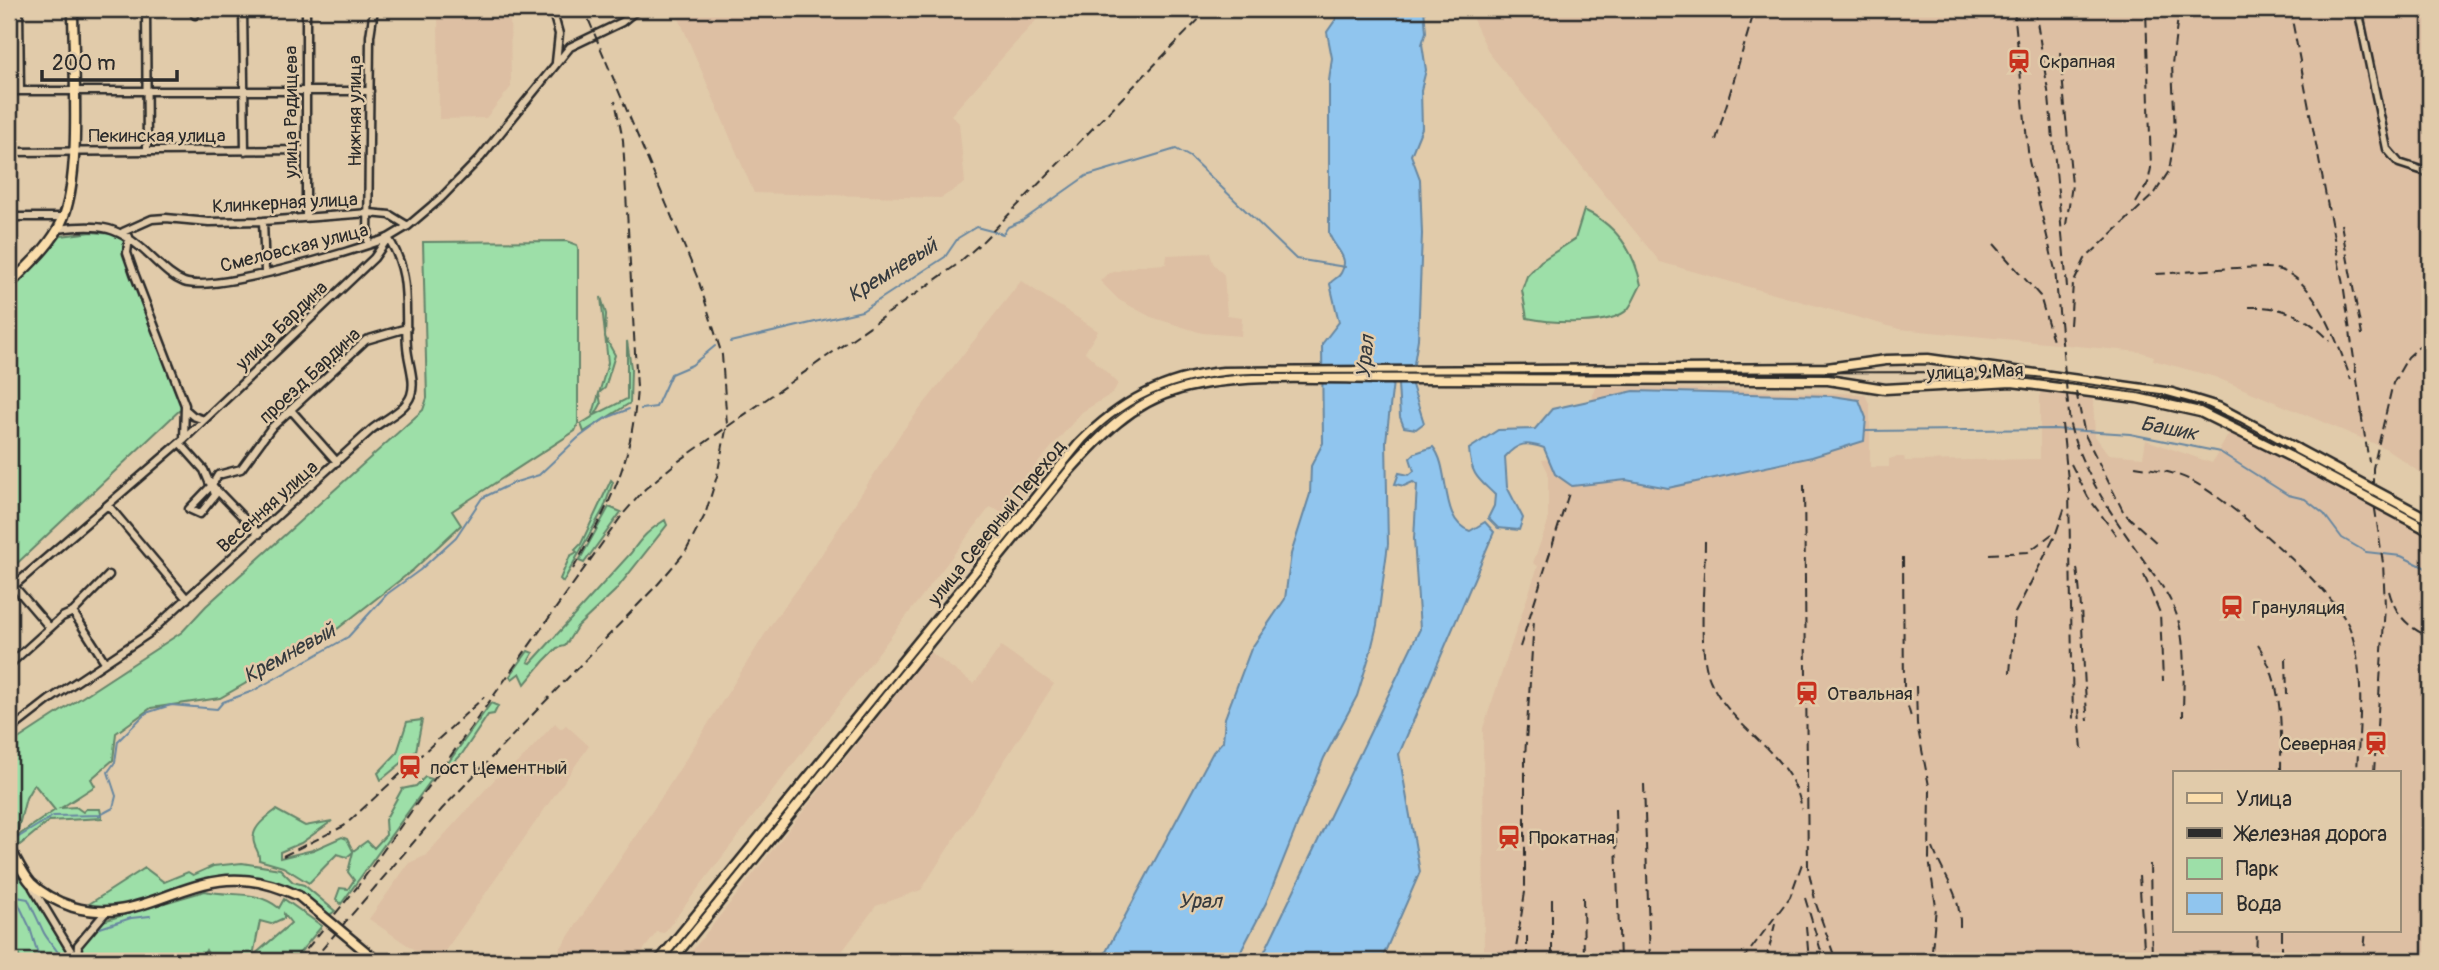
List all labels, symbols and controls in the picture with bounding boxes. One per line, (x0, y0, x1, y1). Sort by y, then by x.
scale bar (42, 38, 177, 82)
street label: улица Радищева (279, 46, 303, 179)
station icon: Скрапная (2005, 47, 2033, 75)
text: 200 m (52, 50, 116, 77)
place label: Скрапная (2039, 50, 2115, 74)
street label: Нижняя улица (343, 55, 367, 167)
street label: Пекинская улица (88, 124, 226, 148)
street label: Клинкерная улица (212, 187, 359, 219)
street label: Смеловская улица (218, 218, 371, 278)
water label: Кремневый (842, 231, 944, 309)
street label: улица Бардина (230, 276, 333, 376)
street label: проезд Бардина (254, 322, 366, 429)
water label: Урал (1350, 332, 1381, 380)
street label: улица 9 Мая (1925, 358, 2024, 386)
water label: Башик (2138, 410, 2202, 448)
street label: улица Северный Переход (922, 435, 1071, 611)
street label: Весенняя улица (212, 455, 323, 558)
station icon: Грануляция (2218, 593, 2246, 621)
place label: Грануляция (2252, 596, 2345, 620)
water label: Кремневый (239, 616, 342, 690)
station icon: Отвальная (1793, 679, 1821, 707)
place label: Отвальная (1827, 682, 1913, 706)
station icon: Северная (2362, 729, 2390, 757)
place label: Северная (2280, 732, 2356, 756)
station icon: пост Цементный (396, 753, 424, 781)
place label: пост Цементный (430, 756, 567, 780)
legend (2173, 771, 2400, 932)
text: Улица (2236, 786, 2292, 813)
text: Железная дорога (2233, 821, 2387, 848)
station icon: Прокатная (1495, 823, 1523, 851)
place label: Прокатная (1529, 826, 1615, 850)
text: Парк (2236, 856, 2279, 883)
water label: Урал (1178, 888, 1224, 915)
text: Вода (2236, 891, 2282, 918)

